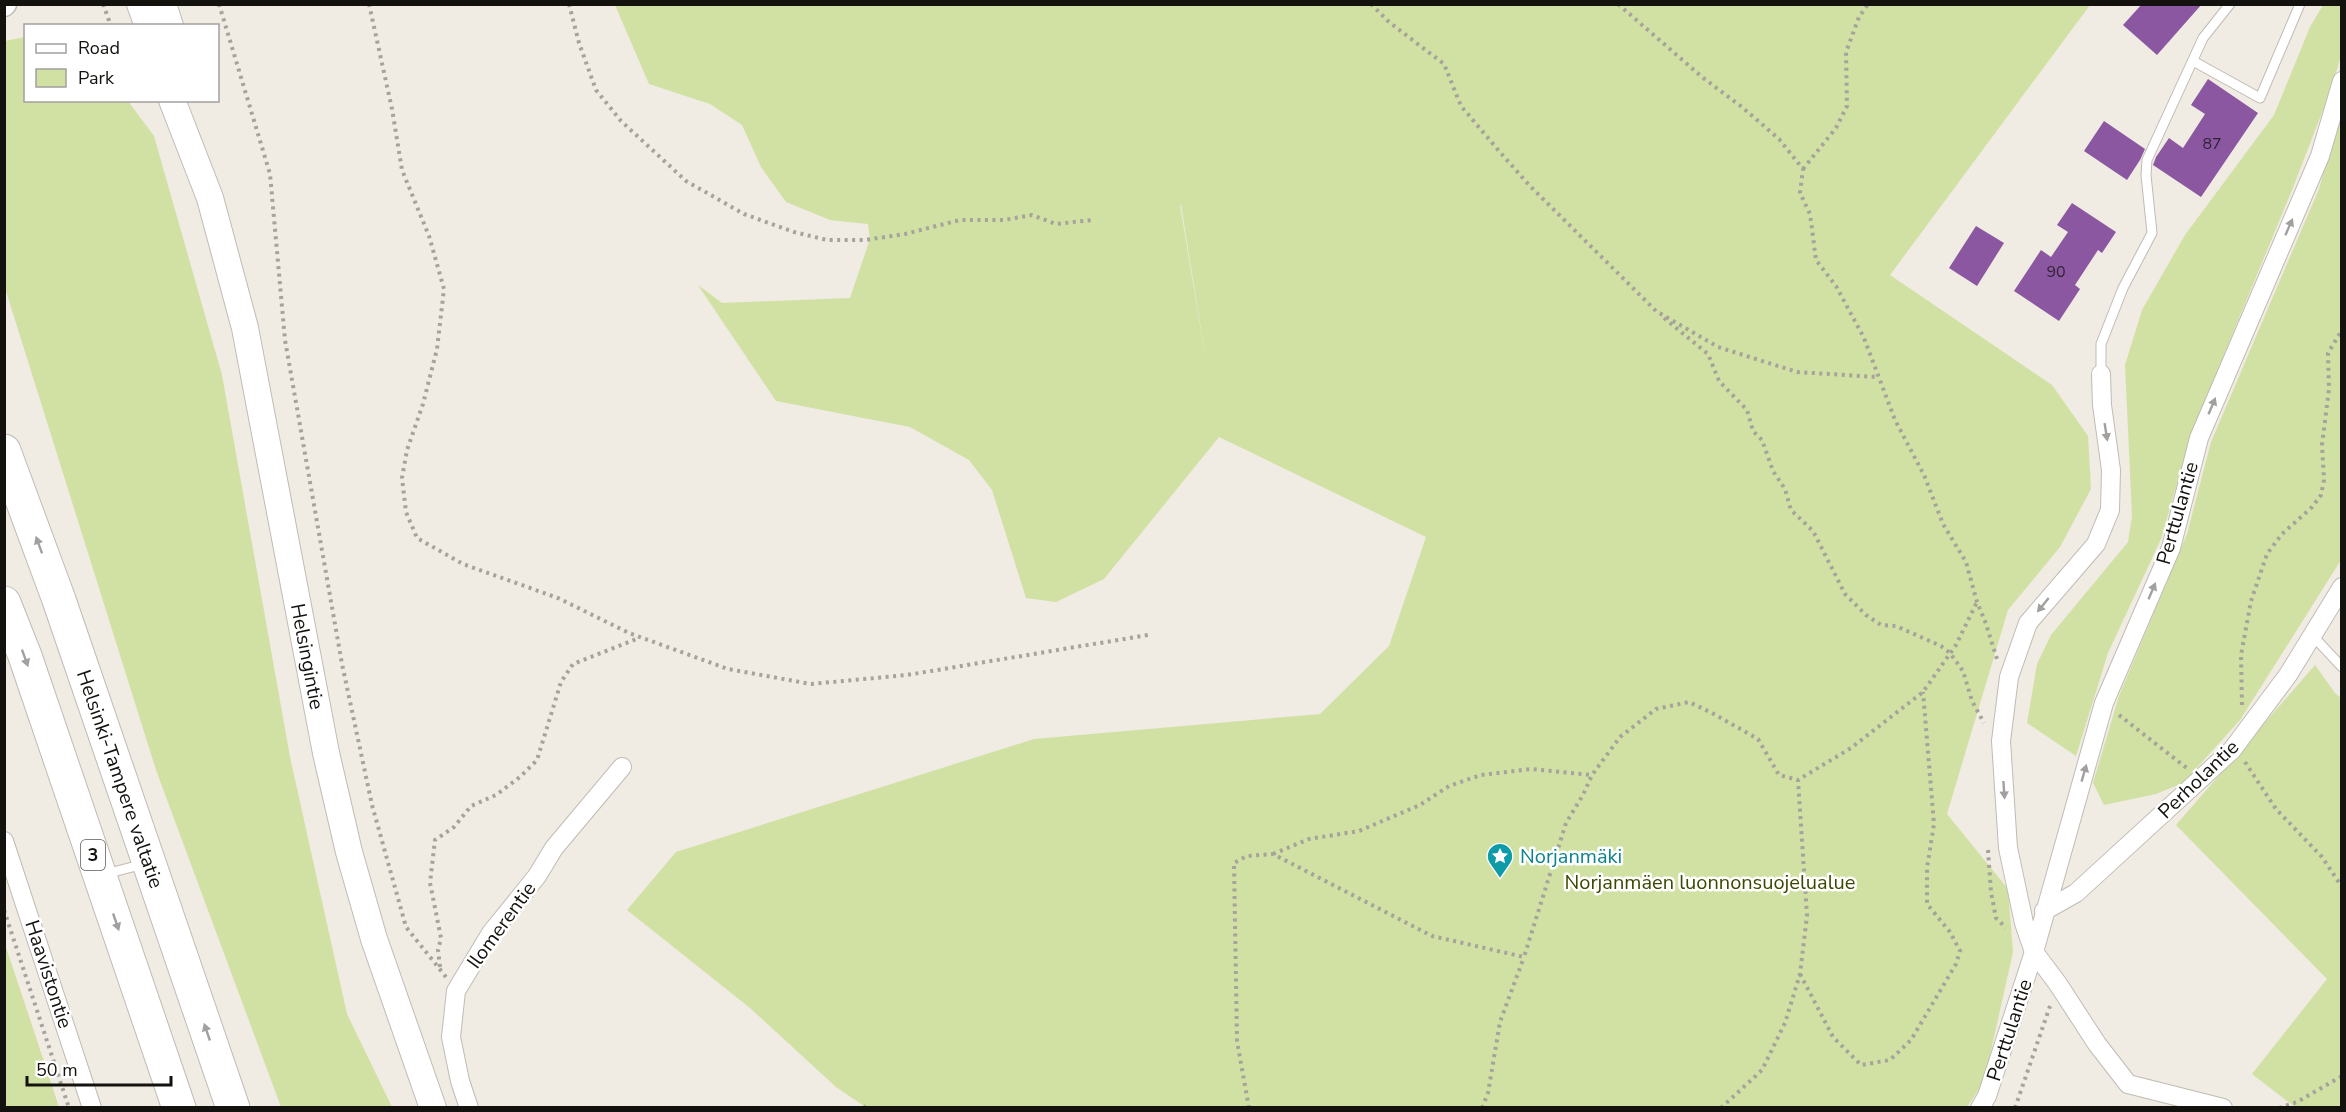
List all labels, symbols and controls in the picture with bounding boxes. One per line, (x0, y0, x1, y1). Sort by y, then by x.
legend (24, 24, 219, 102)
text: Road (78, 36, 120, 60)
text: Park (78, 66, 115, 90)
house number: 87 (2202, 133, 2222, 155)
one-way arrow (2284, 217, 2294, 235)
house number: 90 (2046, 261, 2066, 283)
one-way arrow (2208, 397, 2217, 415)
one-way arrow (2101, 423, 2110, 442)
street label: Perttulantie (2150, 459, 2205, 568)
one-way arrow (33, 536, 43, 554)
one-way arrow (2148, 582, 2157, 600)
one-way arrow (2038, 597, 2050, 612)
street label: Helsingintie (284, 601, 330, 712)
one-way arrow (21, 649, 31, 667)
street label: Helsinki-Tampere valtatie (70, 666, 170, 892)
street label: Perholantie (2152, 734, 2245, 825)
one-way arrow (2080, 764, 2089, 782)
one-way arrow (1999, 781, 2008, 800)
road number: 3 (81, 840, 105, 870)
place icon: Norjanmäki (1485, 841, 1515, 879)
place label: Norjanmäki (1520, 843, 1622, 870)
park label: Norjanmäen luonnonsuojelualue (1565, 869, 1855, 896)
street label: Ilomerentie (461, 876, 542, 974)
one-way arrow (111, 913, 121, 931)
street label: Haavistontie (18, 917, 79, 1032)
street label: Perttulantie (1980, 976, 2039, 1085)
one-way arrow (202, 1023, 212, 1041)
scale bar (27, 1049, 171, 1087)
text: 50 m (36, 1058, 78, 1082)

